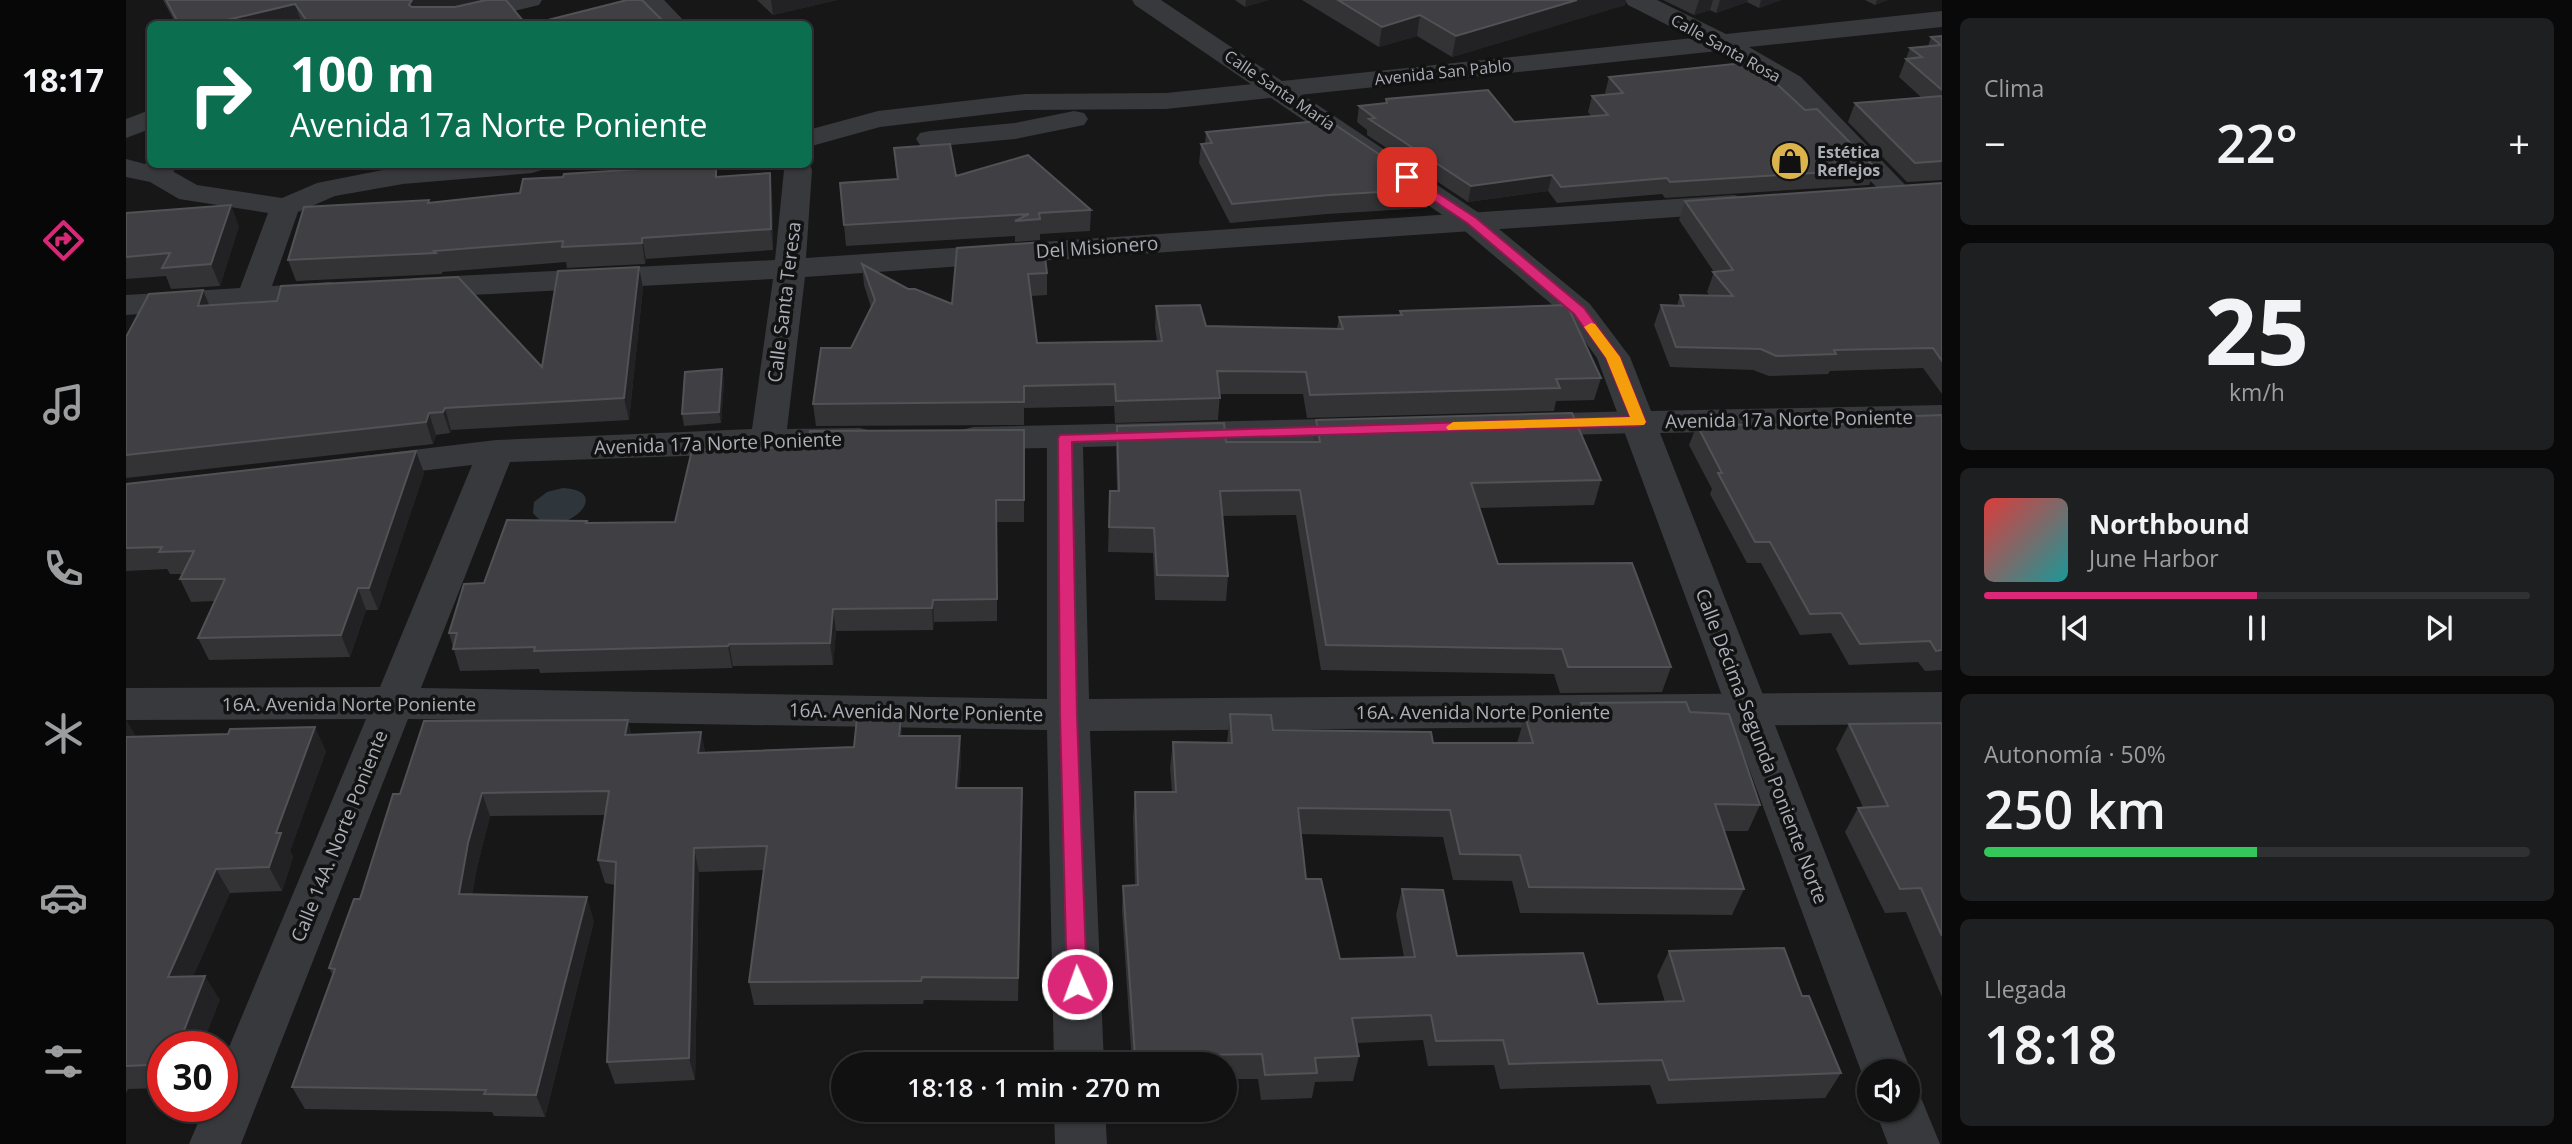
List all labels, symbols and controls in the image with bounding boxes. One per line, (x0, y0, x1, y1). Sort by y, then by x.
street label: Calle Santa Rosa (1667, 9, 1785, 87)
text: 100 m (290, 40, 435, 106)
street label: Calle Santa María (1220, 45, 1340, 135)
icon: right (175, 49, 266, 140)
street label: Avenida San Pablo (1374, 54, 1512, 90)
text: 18:17 (22, 58, 104, 101)
text: Clima (1984, 72, 2044, 104)
text: Avenida 17a Norte Poniente (290, 103, 708, 146)
text: 22° (2216, 107, 2298, 178)
text: − (1984, 117, 2006, 169)
text: + (2508, 117, 2530, 169)
shop icon: Estética Reflejos (1769, 140, 1811, 182)
place label: Estética Reflejos (1817, 141, 1880, 181)
pin (1377, 147, 1437, 207)
icon: arrive (1388, 158, 1426, 196)
icon: directions (39, 216, 88, 265)
street label: Calle Santa Teresa (761, 220, 807, 384)
street label: Del Misionero (1035, 230, 1159, 264)
text: 25 (2205, 268, 2309, 392)
text: km/h (2229, 376, 2285, 408)
icon: music (39, 380, 88, 429)
street label: Avenida 17a Norte Poniente (1665, 404, 1913, 434)
street label: Avenida 17a Norte Poniente (594, 426, 842, 460)
text: Northbound (2089, 506, 2250, 542)
text: June Harbor (2089, 542, 2219, 574)
icon: phone (39, 544, 88, 593)
street label: Calle Décima Segunda Poniente Norte (1690, 585, 1834, 907)
icon: previous (2056, 609, 2094, 647)
icon: pause (2238, 609, 2276, 647)
icon: next (2420, 609, 2458, 647)
street label: 16A. Avenida Norte Poniente (222, 691, 476, 717)
street label: 16A. Avenida Norte Poniente (789, 697, 1043, 727)
street label: 16A. Avenida Norte Poniente (1356, 699, 1610, 725)
icon: climate (39, 709, 88, 758)
street label: Calle 14A. Norte Poniente (285, 726, 393, 946)
text: Autonomía · 50% (1984, 738, 2166, 770)
text: 250 km (1984, 773, 2166, 844)
icon: car (39, 873, 88, 922)
position arrow (1040, 947, 1114, 1021)
text: Llegada (1984, 973, 2067, 1005)
text: 18:18 (1984, 1008, 2117, 1079)
speed limit sign: 30 (147, 1031, 238, 1122)
icon: filters (39, 1037, 88, 1086)
map controls (1857, 1059, 1920, 1122)
button: sound (1857, 1059, 1920, 1122)
text: 18:18 · 1 min · 270 m (907, 1069, 1161, 1105)

